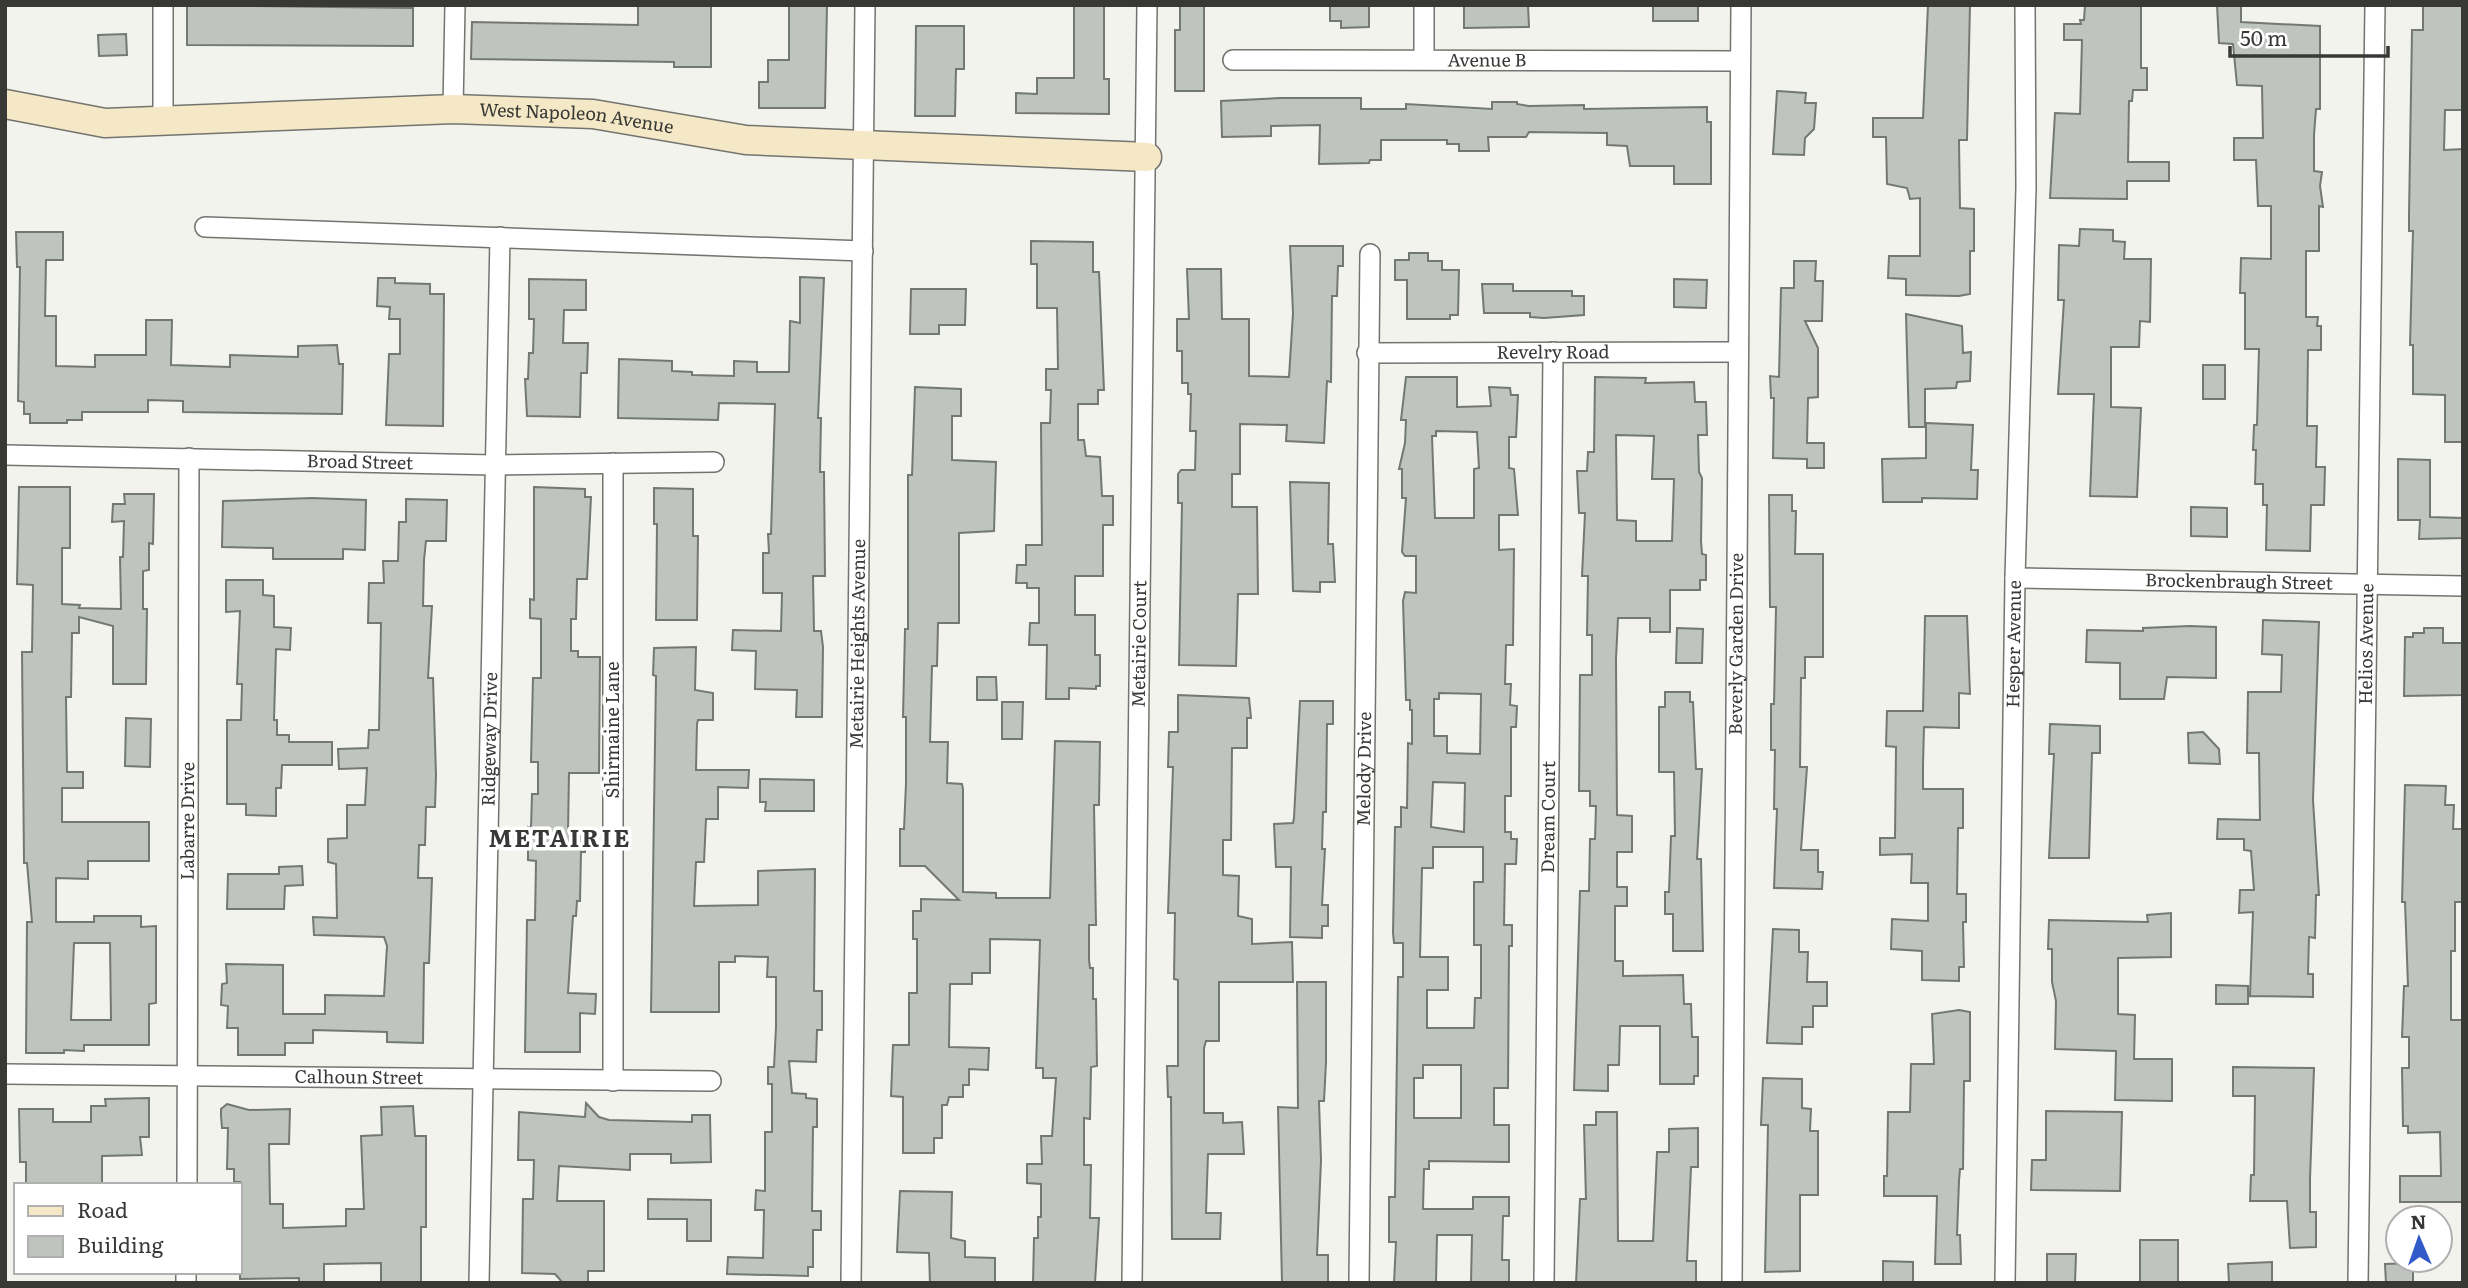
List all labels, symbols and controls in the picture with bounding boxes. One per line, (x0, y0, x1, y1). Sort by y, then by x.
scale bar (2230, 14, 2388, 58)
text: 50 m (2240, 21, 2287, 52)
street label: Avenue B (1448, 45, 1527, 73)
street label: West Napoleon Avenue (479, 95, 676, 139)
street label: Revelry Road (1496, 337, 1610, 365)
street label: Broad Street (306, 446, 414, 475)
street label: Metairie Heights Avenue (842, 539, 871, 749)
street label: Beverly Garden Drive (1721, 553, 1749, 735)
street label: Brockenbraugh Street (2145, 565, 2334, 596)
street label: Metairie Court (1124, 579, 1152, 708)
street label: Hesper Avenue (1998, 580, 2027, 708)
street label: Helios Avenue (2351, 583, 2379, 705)
street label: Shirmaine Lane (598, 661, 625, 799)
street label: Ridgeway Drive (474, 672, 503, 806)
street label: Melody Drive (1349, 711, 1377, 827)
street label: Dream Court (1533, 760, 1561, 873)
street label: Labarre Drive (173, 762, 200, 880)
district label: METAIRIE (489, 819, 631, 854)
street label: Calhoun Street (294, 1062, 424, 1090)
legend (14, 1183, 242, 1274)
text: Road (77, 1193, 128, 1224)
north arrow (2384, 1204, 2454, 1274)
text: N (2410, 1207, 2427, 1235)
text: Building (77, 1228, 164, 1259)

